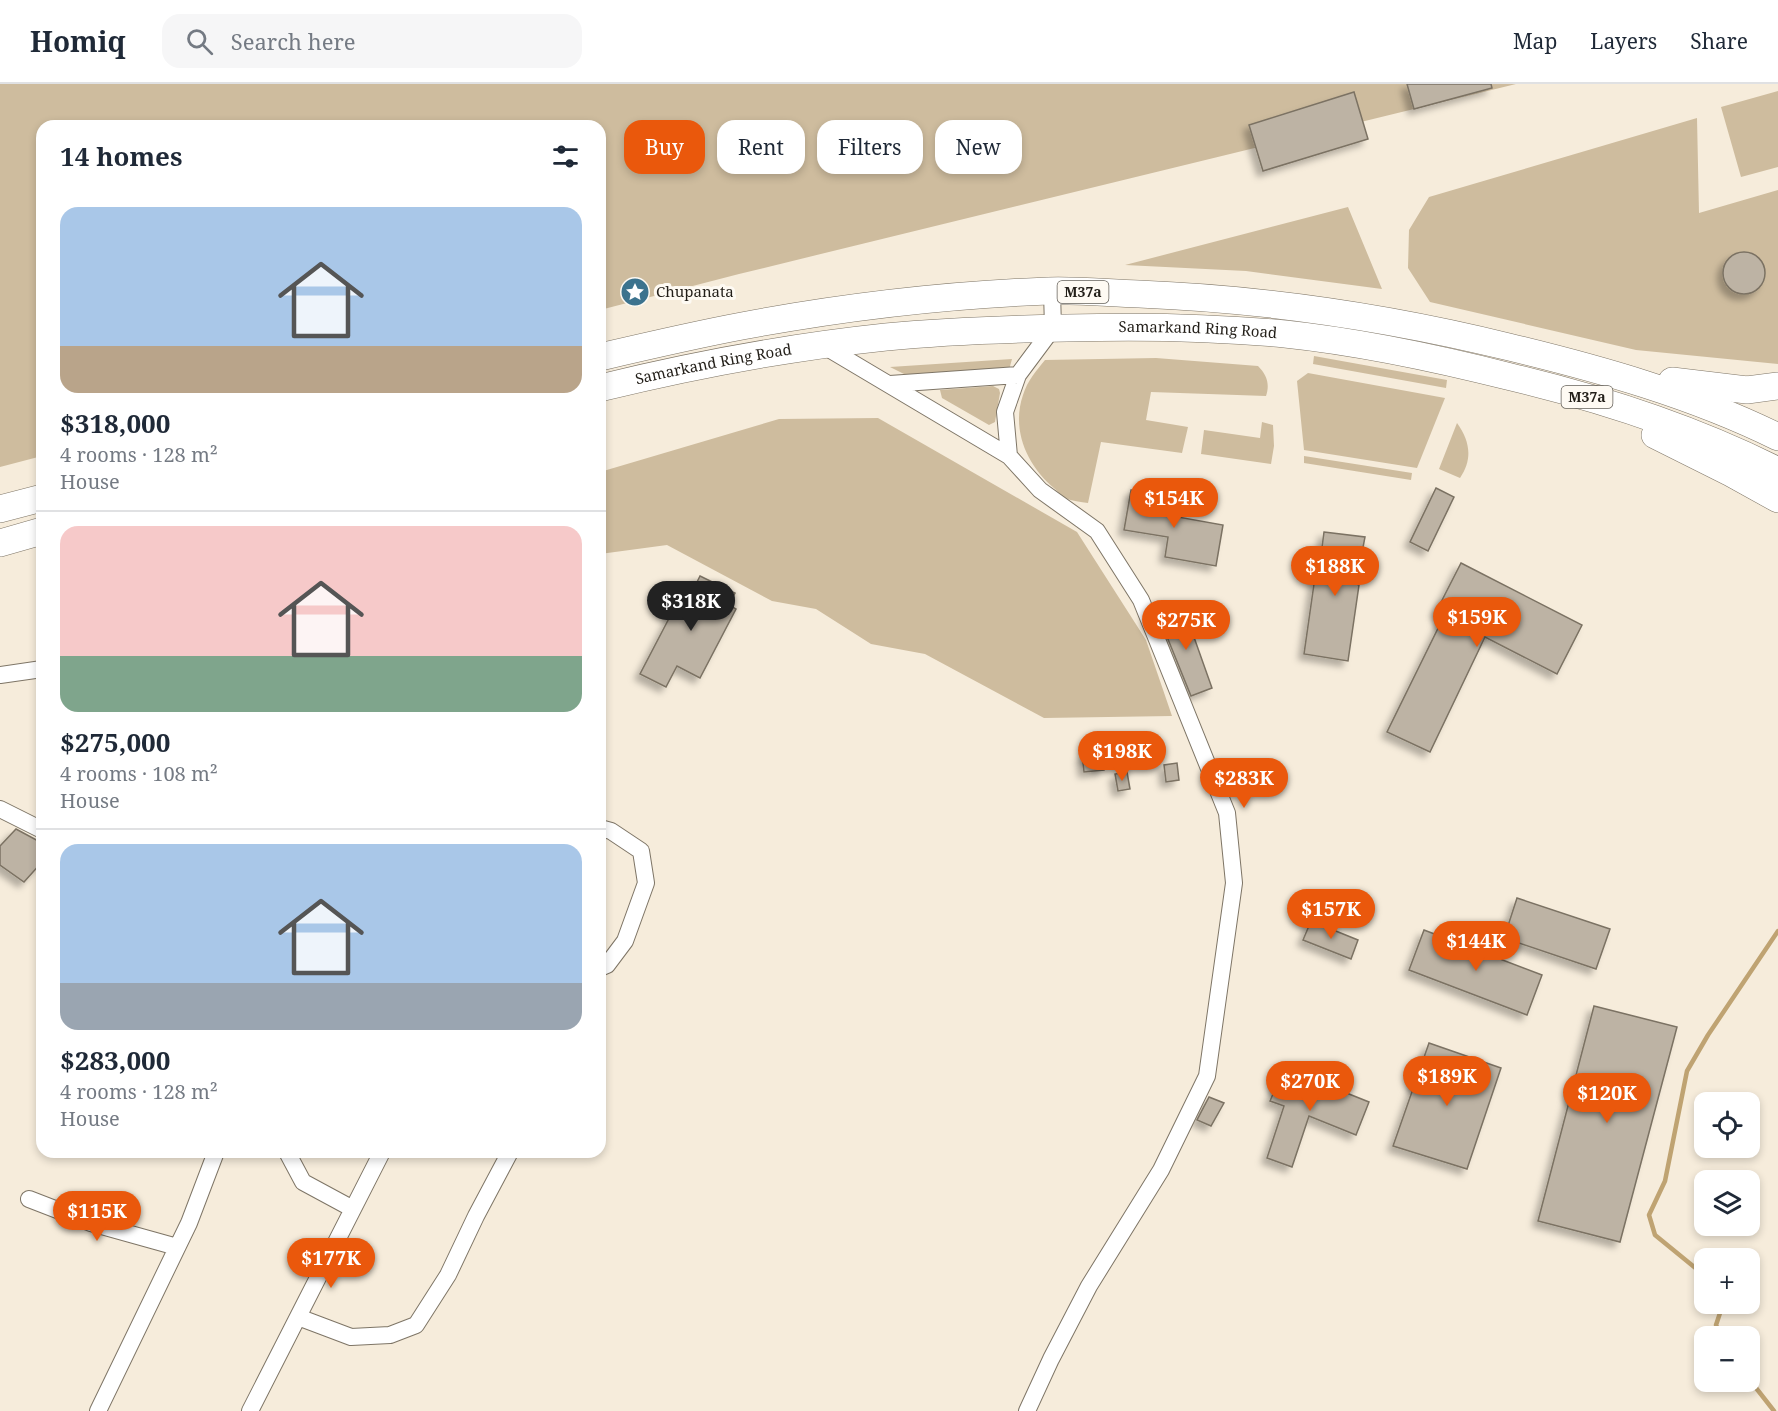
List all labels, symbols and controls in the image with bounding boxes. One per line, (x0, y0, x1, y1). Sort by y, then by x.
search box (162, 14, 582, 68)
text: Homiq (30, 22, 126, 60)
icon: search (183, 25, 216, 58)
text: Search here (231, 26, 356, 56)
text: Map (1513, 27, 1557, 55)
text: Layers (1590, 27, 1657, 55)
text: Share (1690, 27, 1748, 55)
chip: Buy (624, 120, 705, 174)
chip: Rent (717, 120, 805, 174)
chip: Filters (817, 120, 923, 174)
chip: New (935, 120, 1022, 174)
text: 14 homes (60, 138, 182, 174)
icon: filters (549, 140, 582, 173)
icon: home (267, 246, 375, 354)
place icon: Chupanata (619, 276, 651, 308)
place label: Chupanata (656, 281, 734, 301)
road number: M37a (1058, 281, 1108, 303)
street label: Samarkand Ring Road (1119, 316, 1278, 342)
street label: Samarkand Ring Road (633, 338, 793, 388)
road number: M37a (1562, 386, 1612, 408)
text: $318,000 (60, 405, 170, 441)
text: 4 rooms · 128 m² (60, 441, 218, 468)
text: House (60, 468, 120, 495)
pin: $154K (1132, 478, 1216, 529)
text: $154K (1144, 484, 1204, 511)
pin: $188K (1293, 546, 1377, 597)
text: $188K (1305, 552, 1365, 579)
icon: home (267, 565, 375, 673)
pin: $318K (649, 581, 733, 632)
text: $318K (661, 587, 721, 614)
pin: $159K (1435, 597, 1519, 648)
pin: $275K (1144, 600, 1228, 651)
text: $159K (1447, 603, 1507, 630)
text: $275K (1156, 606, 1216, 633)
text: $275,000 (60, 724, 170, 760)
pin: $198K (1080, 731, 1164, 782)
text: $198K (1092, 737, 1152, 764)
pin: $283K (1202, 758, 1286, 809)
text: 4 rooms · 108 m² (60, 760, 218, 787)
text: $283K (1214, 764, 1274, 791)
text: House (60, 787, 120, 814)
icon: home (267, 883, 375, 991)
pin: $157K (1289, 889, 1373, 940)
text: $157K (1301, 895, 1361, 922)
pin: $144K (1434, 921, 1518, 972)
text: $144K (1446, 927, 1506, 954)
text: $283,000 (60, 1042, 170, 1078)
pin: $189K (1405, 1056, 1489, 1107)
pin: $270K (1268, 1061, 1352, 1112)
text: $189K (1417, 1062, 1477, 1089)
text: $270K (1280, 1067, 1340, 1094)
pin: $120K (1565, 1073, 1649, 1124)
text: 4 rooms · 128 m² (60, 1078, 218, 1105)
text: $120K (1577, 1079, 1637, 1106)
map controls (1694, 1092, 1760, 1392)
button: locate (1694, 1092, 1760, 1158)
text: House (60, 1105, 120, 1132)
button: layers (1694, 1170, 1760, 1236)
pin: $115K (55, 1191, 139, 1242)
text: $115K (67, 1197, 127, 1224)
pin: $177K (289, 1238, 373, 1289)
text: $177K (301, 1244, 361, 1271)
button: + (1694, 1248, 1760, 1314)
button: − (1694, 1326, 1760, 1392)

